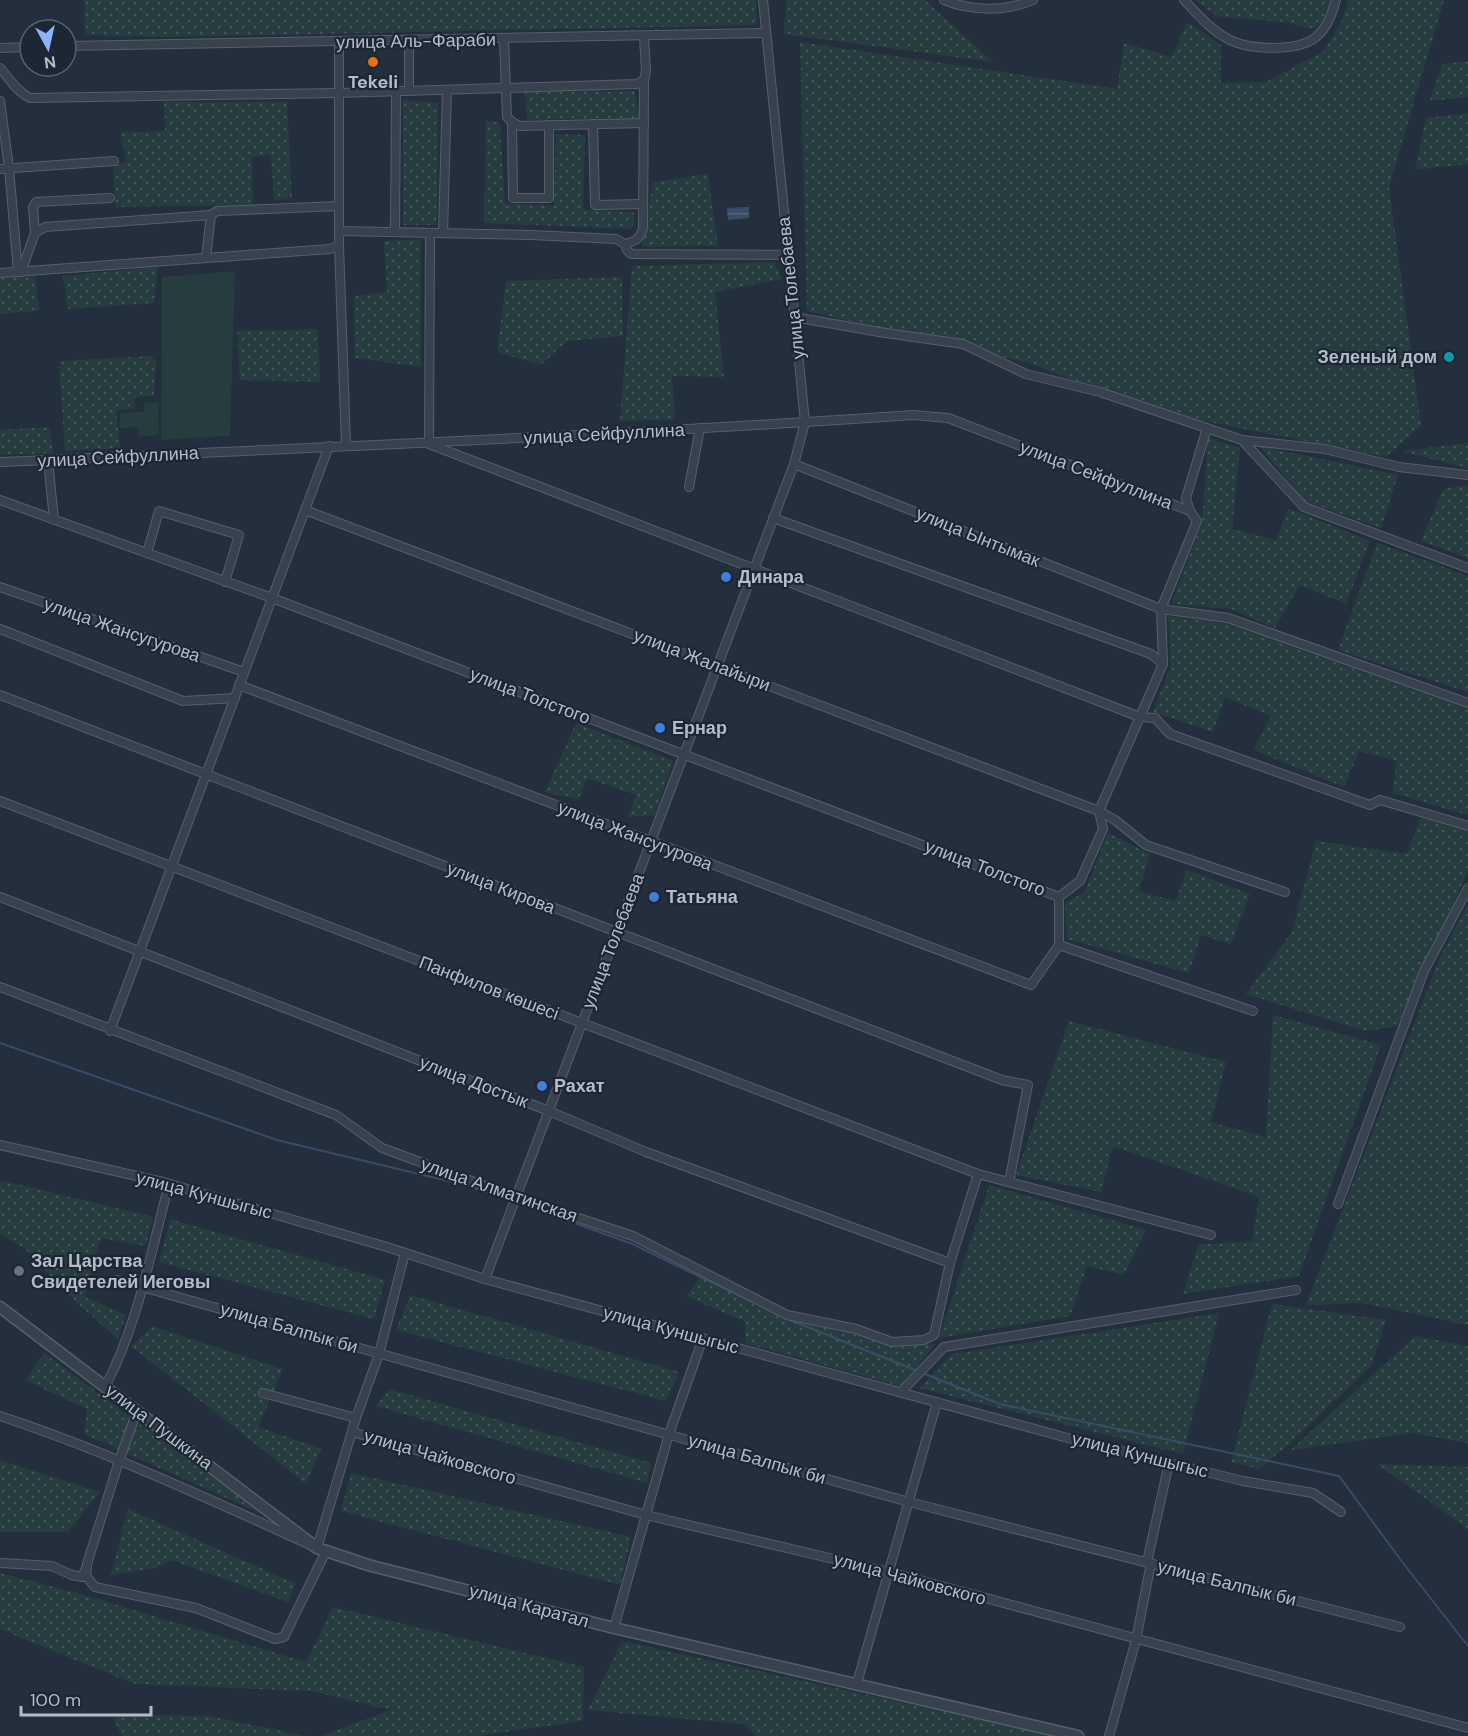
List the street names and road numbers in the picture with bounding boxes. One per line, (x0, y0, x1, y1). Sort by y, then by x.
street label: улица Аль-Фараби (336, 28, 496, 54)
street label: улица Толебаева (771, 215, 810, 360)
street label: улица Сейфуллина (523, 418, 686, 450)
street label: улица Сейфуллина (1016, 435, 1177, 516)
street label: улица Сейфуллина (37, 441, 200, 473)
street label: улица Ынтымак (912, 501, 1044, 573)
street label: улица Жансугурова (41, 592, 204, 668)
street label: улица Жалайыри (630, 623, 774, 697)
street label: улица Толстого (466, 662, 594, 730)
street label: улица Жансугурова (554, 795, 717, 877)
street label: улица Толстого (921, 834, 1049, 902)
street label: улица Кирова (443, 856, 560, 920)
street label: улица Толебаева (576, 869, 650, 1012)
street label: Панфилов көшесі (416, 950, 562, 1026)
street label: улица Достык (416, 1050, 532, 1114)
street label: улица Алматинская (418, 1152, 580, 1228)
street label: улица Куншыгыс (133, 1165, 275, 1225)
street label: улица Балпык би (217, 1297, 361, 1359)
street label: улица Куншыгыс (600, 1300, 742, 1360)
street label: улица Пушкина (100, 1379, 218, 1476)
street label: улица Чайковского (361, 1424, 519, 1490)
street label: улица Куншыгыс (1069, 1426, 1211, 1484)
street label: улица Балпык би (685, 1428, 829, 1490)
street label: улица Чайковского (831, 1547, 989, 1611)
street label: улица Балпык би (1155, 1554, 1299, 1612)
street label: улица Каратал (467, 1578, 591, 1634)

